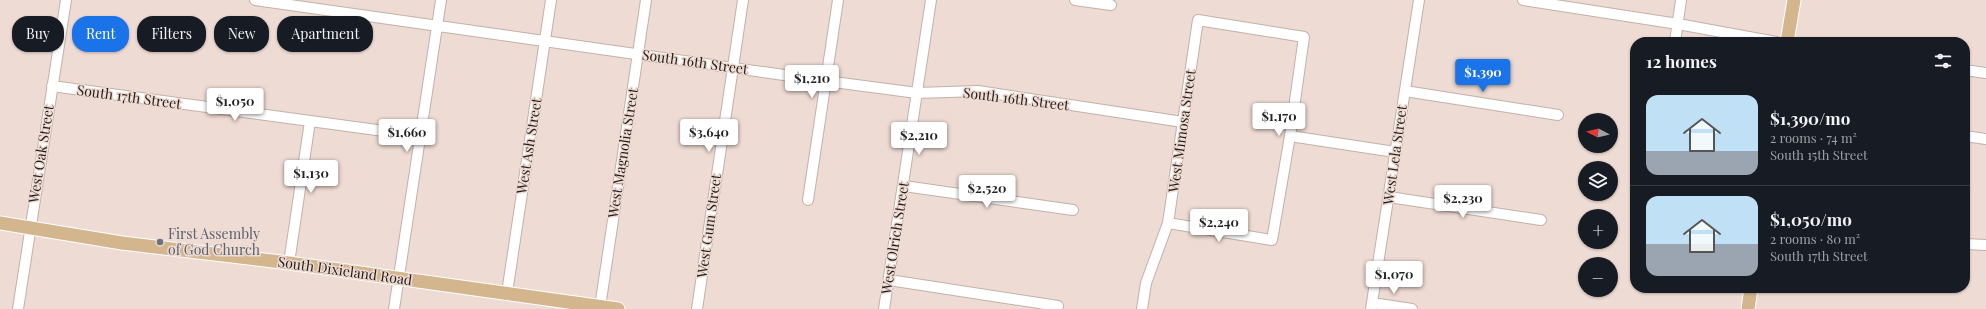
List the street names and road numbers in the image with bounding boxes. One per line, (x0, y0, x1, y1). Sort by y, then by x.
street label: South 16th Street (641, 45, 750, 78)
street label: West Mimosa Street (1163, 67, 1200, 195)
street label: South 17th Street (76, 80, 183, 113)
street label: South 16th Street (962, 83, 1071, 115)
street label: West Magnolia Street (603, 85, 642, 220)
street label: West Ash Street (511, 95, 546, 196)
street label: West Oak Street (23, 102, 58, 205)
street label: West Lela Street (1378, 103, 1411, 207)
street label: West Gum Street (692, 172, 725, 280)
street label: West Olrich Street (876, 179, 913, 297)
street label: South Dixieland Road (277, 252, 413, 289)

